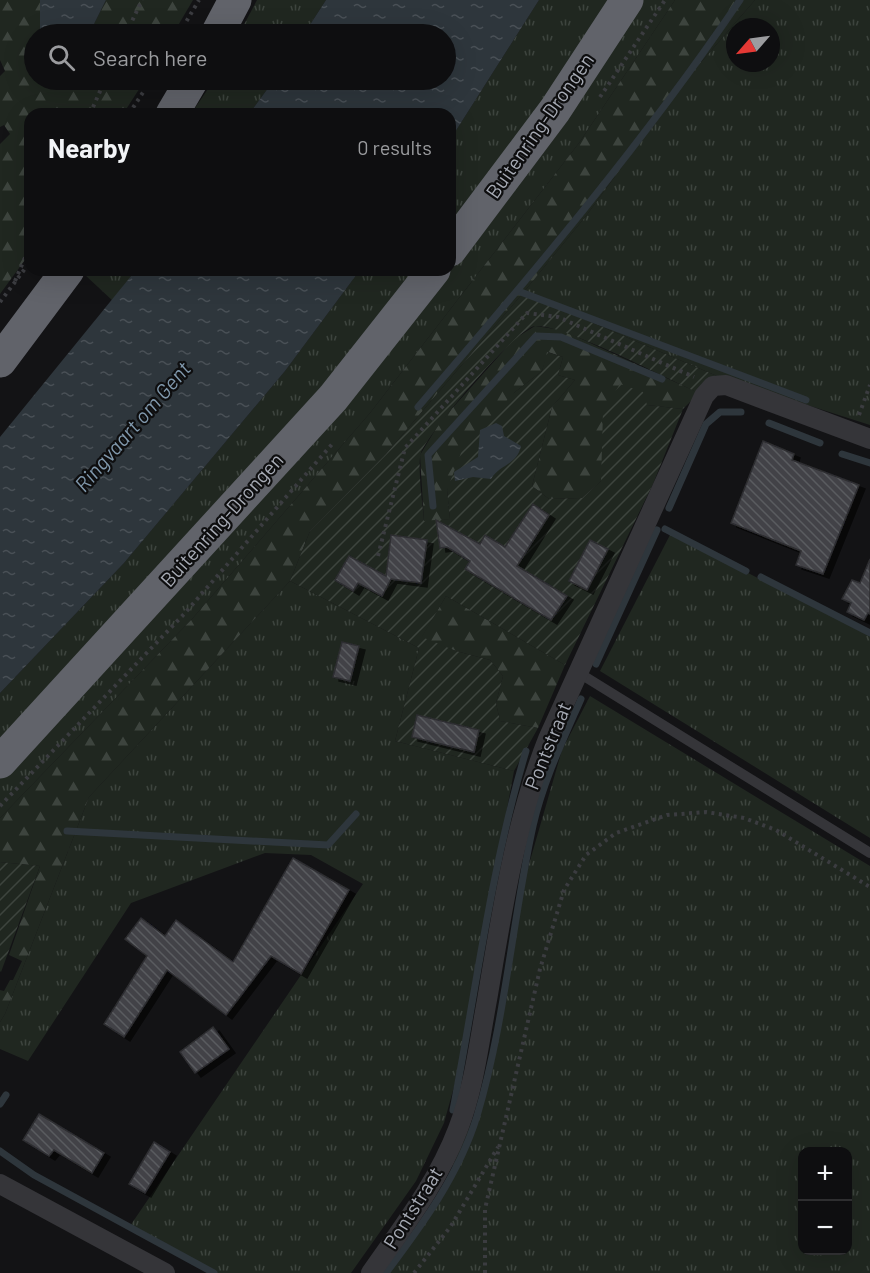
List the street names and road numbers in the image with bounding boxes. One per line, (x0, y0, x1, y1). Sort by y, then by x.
street label: Buitenring-Drongen (480, 48, 598, 203)
street label: Buitenring-Drongen (155, 448, 288, 591)
street label: Pontstraat (519, 698, 575, 793)
street label: Pontstraat (378, 1162, 447, 1253)

